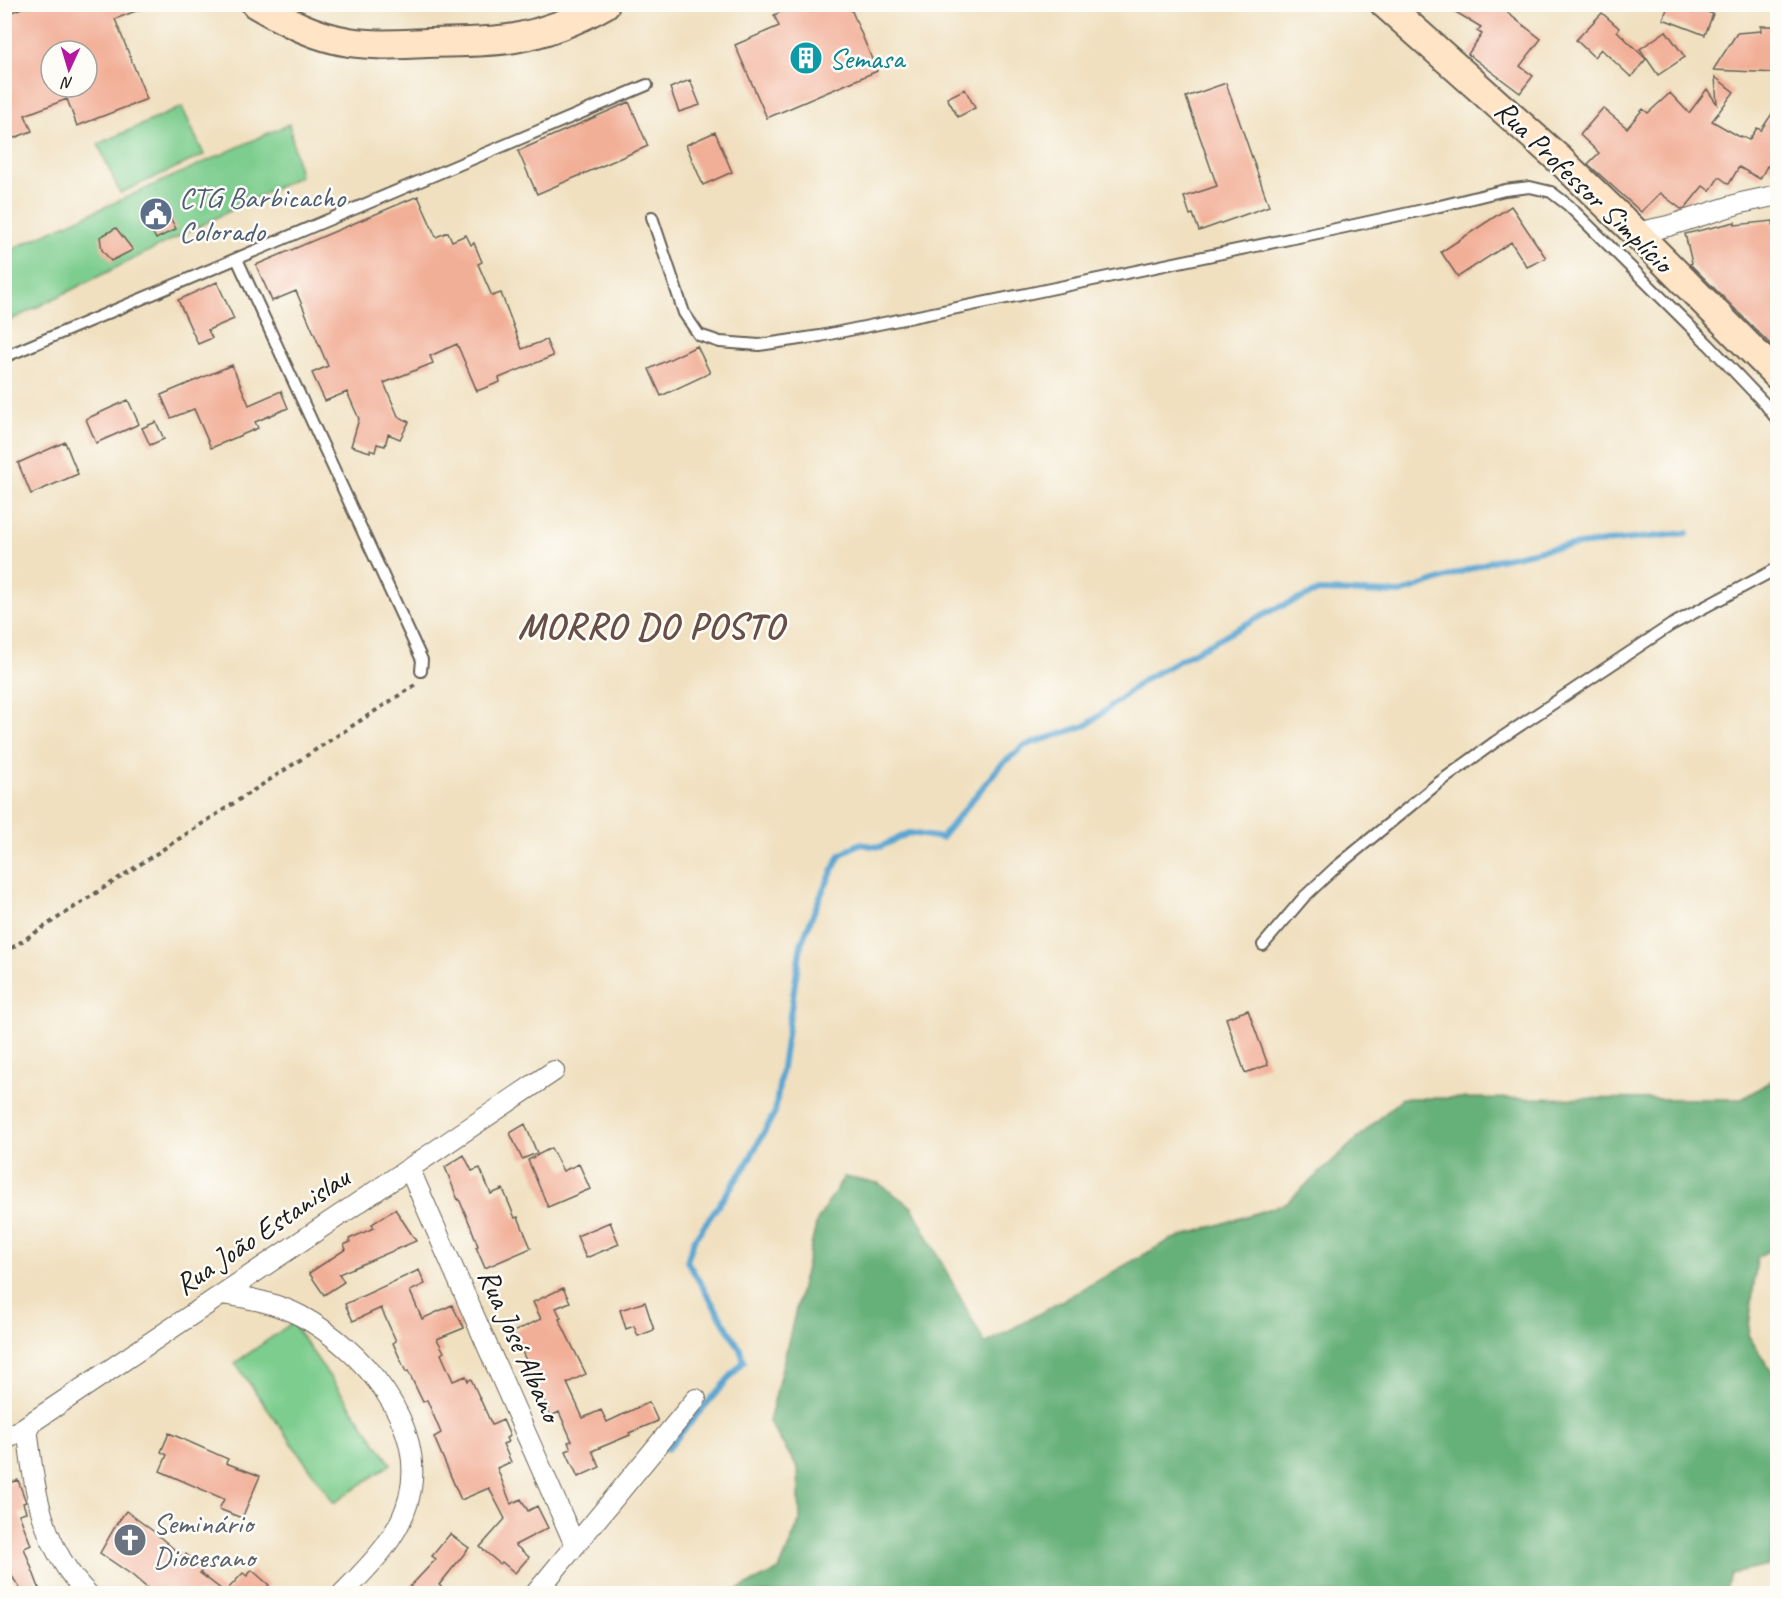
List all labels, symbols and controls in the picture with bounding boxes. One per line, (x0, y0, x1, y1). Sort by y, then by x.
north arrow (39, 39, 99, 99)
place label: Semasa (829, 39, 907, 77)
building icon: Semasa (788, 40, 824, 76)
text: N (59, 72, 74, 93)
street label: Rua Professor Simplício (1487, 91, 1684, 283)
place label: CTG Barbicacho Colorado (179, 178, 346, 250)
public building icon: CTG Barbicacho Colorado (138, 196, 174, 232)
district label: MORRO DO POSTO (518, 603, 788, 649)
street label: Rua João Estanislau (167, 1157, 358, 1304)
street label: Rua José Albano (469, 1263, 572, 1430)
place label: Seminário Diocesano (153, 1504, 258, 1576)
church icon: Seminário Diocesano (112, 1522, 148, 1558)

